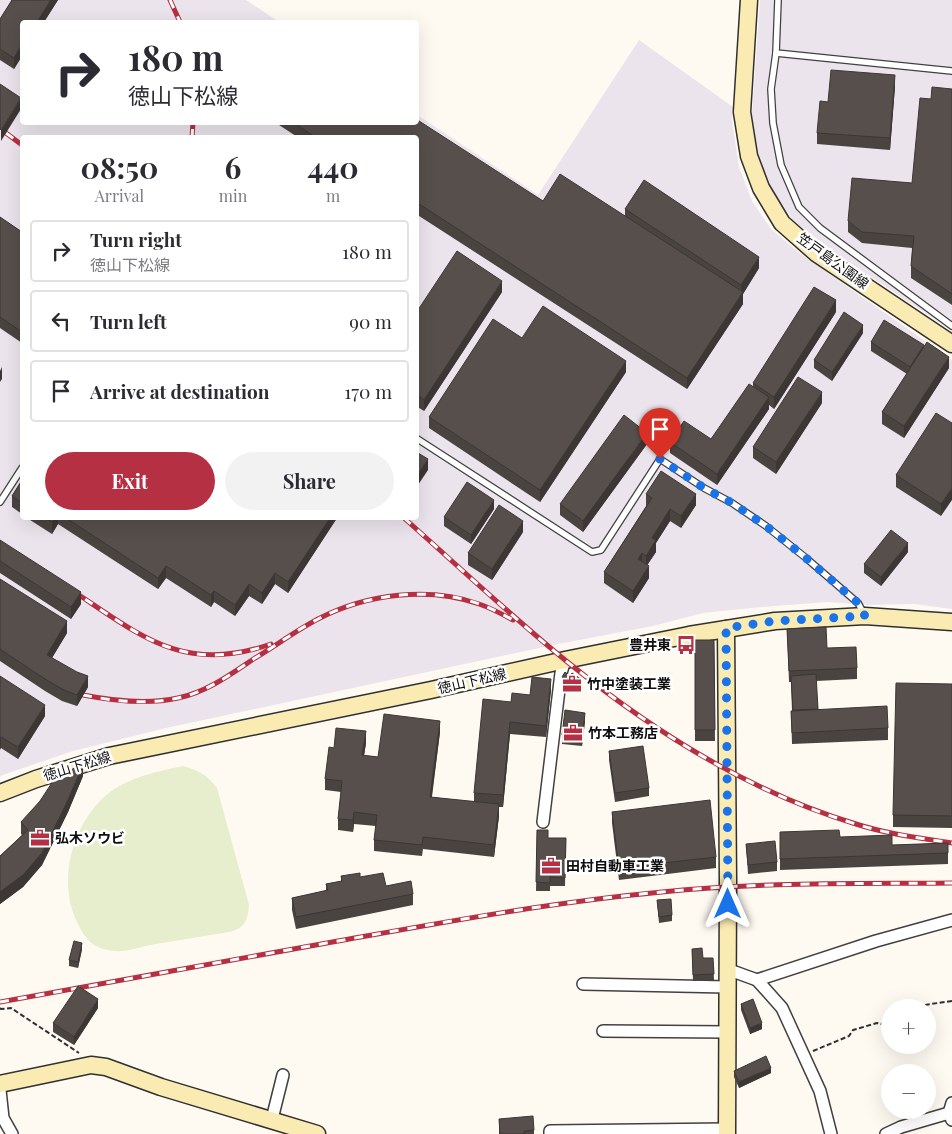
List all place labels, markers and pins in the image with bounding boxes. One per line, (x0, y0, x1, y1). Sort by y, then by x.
pin (639, 408, 681, 459)
bus stop icon: 豊井東 (675, 634, 697, 656)
place label: 豊井東 (629, 635, 671, 654)
office icon: 竹中塗装工業 (561, 673, 583, 695)
place label: 竹中塗装工業 (587, 674, 671, 693)
office icon: 竹本工務店 (562, 722, 584, 744)
place label: 竹本工務店 (588, 723, 658, 742)
office icon: 弘木ソウビ (29, 827, 51, 849)
place label: 弘木ソウビ (55, 828, 125, 847)
office icon: 田村自動車工業 (540, 855, 562, 877)
place label: 田村自動車工業 (566, 856, 664, 875)

